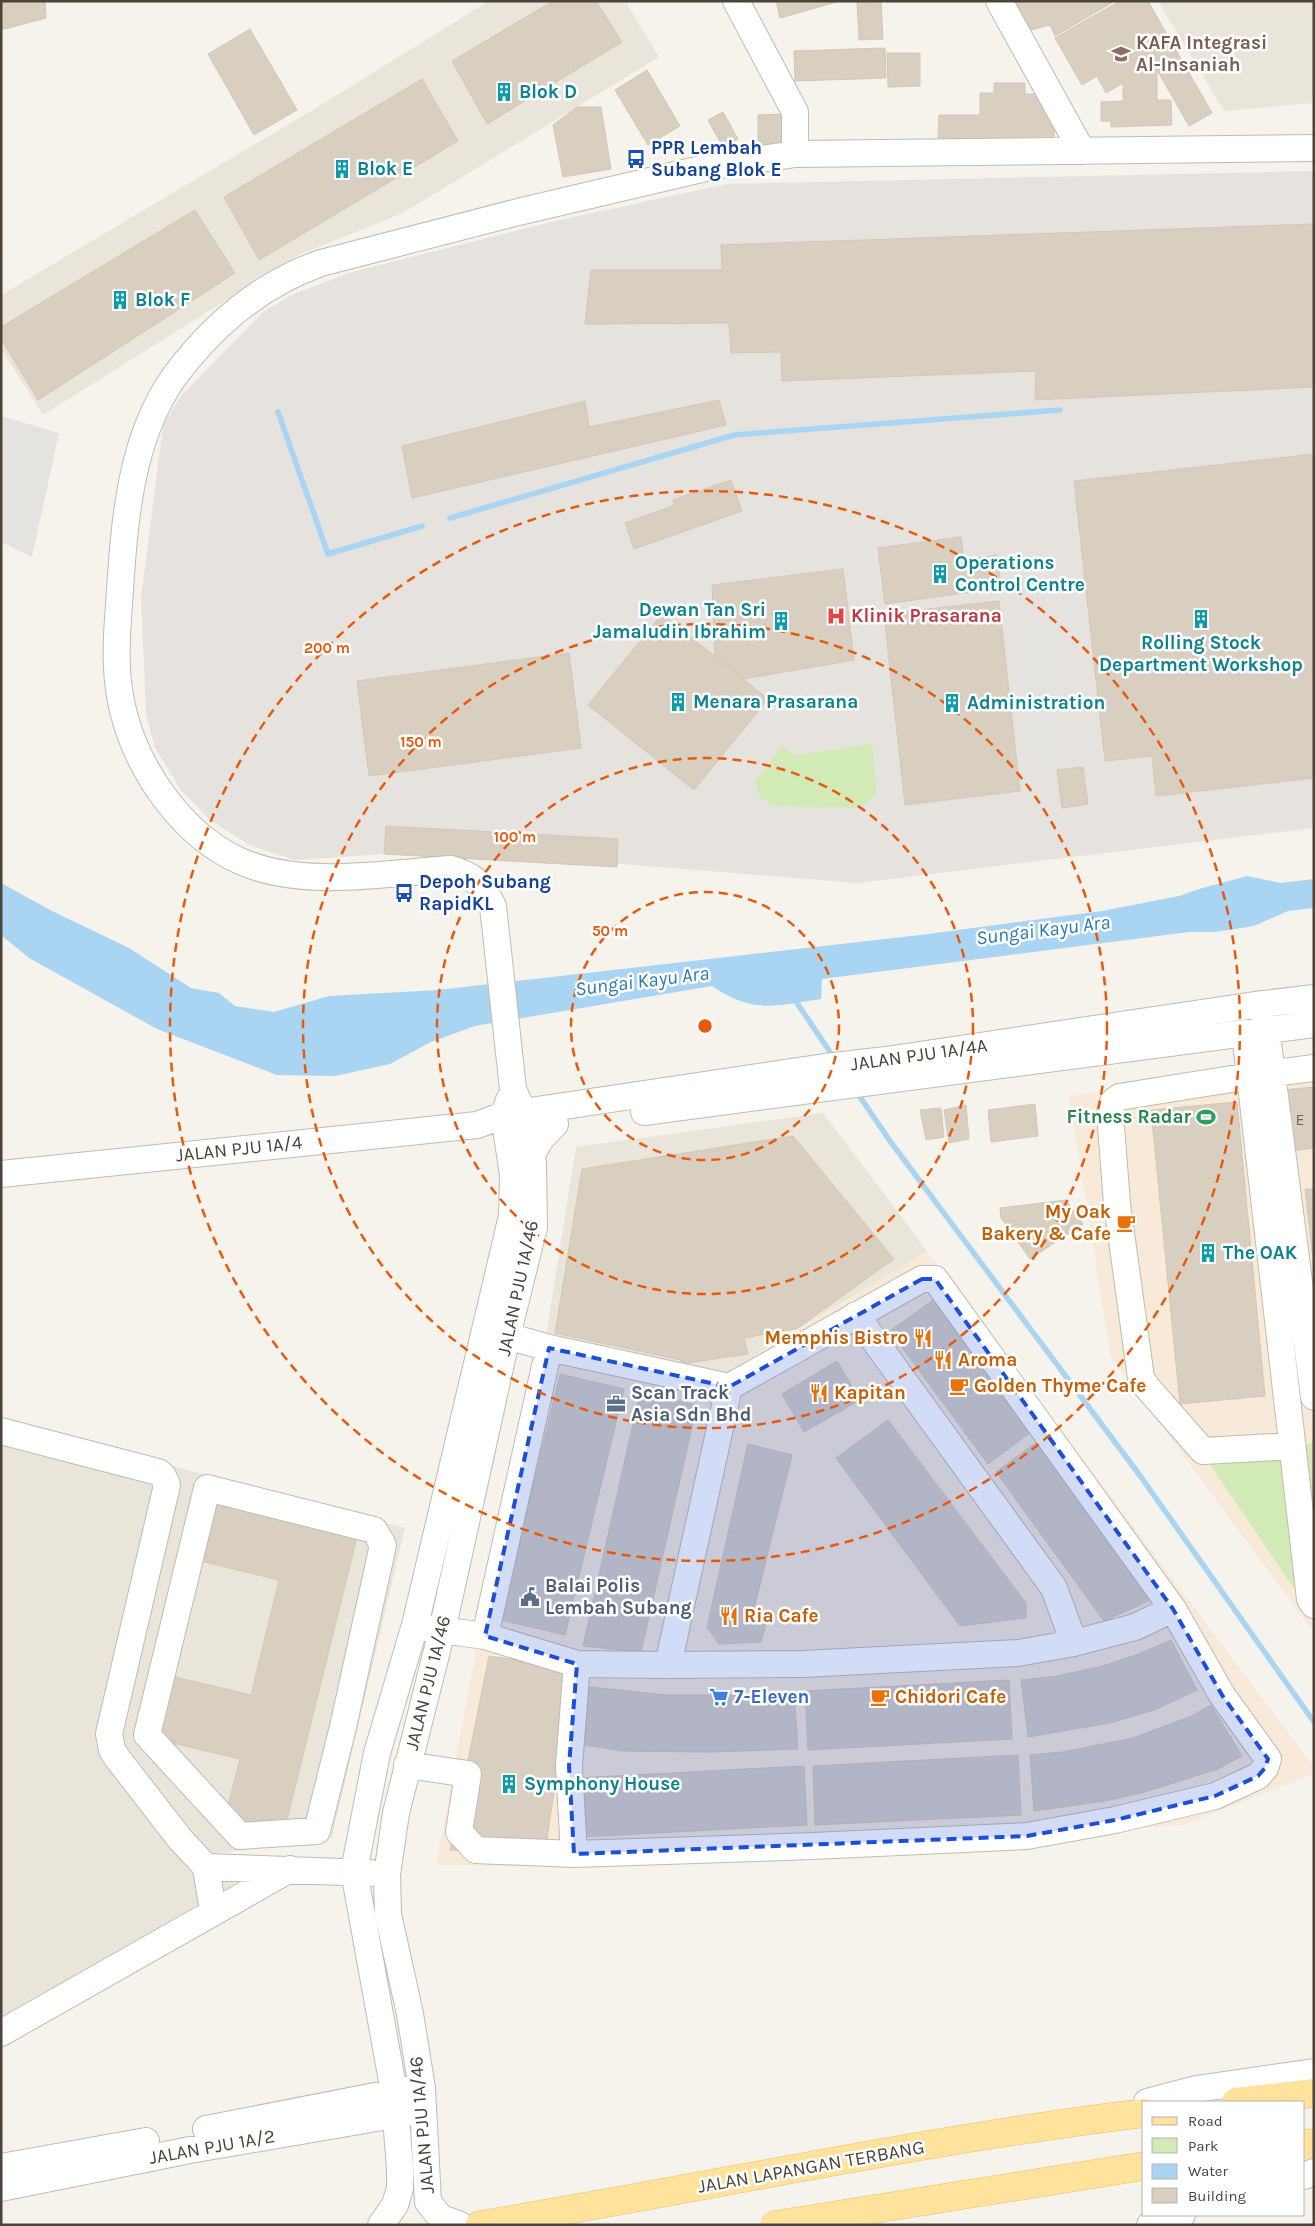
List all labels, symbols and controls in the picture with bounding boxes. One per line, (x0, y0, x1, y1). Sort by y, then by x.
place label: KAFA Integrasi Al-Insaniah (1136, 32, 1267, 76)
school or university icon: KAFA Integrasi Al-Insaniah (1110, 43, 1132, 65)
building icon: Blok D (493, 81, 515, 103)
place label: Blok D (519, 81, 577, 103)
place label: PPR Lembah Subang Blok E (651, 137, 782, 181)
bus stop icon: PPR Lembah Subang Blok E (625, 148, 647, 170)
building icon: Blok E (331, 158, 353, 180)
place label: Blok E (357, 158, 413, 180)
building icon: Blok F (109, 289, 131, 311)
place label: Blok F (135, 289, 190, 311)
place label: Operations Control Centre (955, 552, 1085, 596)
building icon: Operations Control Centre (929, 563, 951, 585)
place label: Dewan Tan Sri Jamaludin Ibrahim (593, 599, 766, 643)
hospital icon: Klinik Prasarana (825, 605, 847, 627)
place label: Klinik Prasarana (851, 605, 1002, 627)
building icon: Rolling Stock Department Workshop (1190, 608, 1212, 630)
building icon: Dewan Tan Sri Jamaludin Ibrahim (770, 610, 792, 632)
place label: Rolling Stock Department Workshop (1099, 632, 1303, 676)
text: 200 m (304, 639, 350, 657)
building icon: Menara Prasarana (667, 691, 689, 713)
place label: Menara Prasarana (693, 691, 858, 713)
building icon: Administration (941, 692, 963, 714)
place label: Administration (967, 692, 1105, 714)
text: 150 m (400, 733, 442, 751)
text: 100 m (494, 828, 536, 846)
place label: Depoh Subang RapidKL (419, 871, 551, 915)
bus stop icon: Depoh Subang RapidKL (393, 882, 415, 904)
water label: Sungai Kayu Ara (975, 910, 1111, 950)
text: 50 m (592, 922, 628, 940)
water label: Sungai Kayu Ara (574, 961, 710, 1001)
centre of rings (696, 1017, 714, 1035)
street label: JALAN PJU 1A/4A (849, 1034, 989, 1075)
place label: Fitness Radar (1067, 1106, 1192, 1128)
sports icon: Fitness Radar (1195, 1106, 1217, 1128)
house number: E (1296, 1110, 1305, 1129)
street label: JALAN PJU 1A/4 (175, 1131, 304, 1167)
place label: My Oak Bakery & Cafe (981, 1201, 1111, 1245)
cafe icon: My Oak Bakery & Cafe (1115, 1212, 1137, 1234)
street label: JALAN PJU 1A/46 (493, 1218, 543, 1358)
building icon: The OAK (1197, 1242, 1219, 1264)
place label: The OAK (1223, 1242, 1298, 1264)
place label: Memphis Bistro (765, 1327, 908, 1349)
restaurant icon: Memphis Bistro (912, 1327, 934, 1349)
restaurant icon: Aroma (932, 1349, 954, 1371)
place label: Aroma (958, 1349, 1017, 1371)
cafe icon: Golden Thyme Cafe (948, 1375, 970, 1397)
place label: Golden Thyme Cafe (974, 1375, 1146, 1397)
place label: Scan Track Asia Sdn Bhd (631, 1382, 751, 1426)
restaurant icon: Kapitan (808, 1382, 830, 1404)
place label: Kapitan (834, 1382, 906, 1404)
office icon: Scan Track Asia Sdn Bhd (605, 1393, 627, 1415)
place label: Balai Polis Lembah Subang (545, 1575, 692, 1619)
public building icon: Balai Polis Lembah Subang (519, 1586, 541, 1608)
restaurant icon: Ria Cafe (718, 1605, 740, 1627)
place label: Ria Cafe (744, 1605, 819, 1627)
street label: JALAN PJU 1A/46 (401, 1613, 455, 1753)
supermarket icon: 7-Eleven (708, 1686, 730, 1708)
place label: 7-Eleven (734, 1686, 809, 1708)
cafe icon: Chidori Cafe (869, 1686, 891, 1708)
place label: Chidori Cafe (895, 1686, 1006, 1708)
building icon: Symphony House (498, 1773, 520, 1795)
place label: Symphony House (524, 1773, 680, 1795)
street label: JALAN PJU 1A/46 (405, 2055, 439, 2195)
legend (1142, 2101, 1305, 2216)
text: Road (1188, 2112, 1223, 2130)
street label: JALAN PJU 1A/2 (147, 2125, 277, 2169)
street label: JALAN LAPANGAN TERBANG (696, 2136, 926, 2198)
text: Park (1188, 2137, 1218, 2155)
text: Water (1188, 2162, 1229, 2180)
text: Building (1188, 2187, 1246, 2205)

